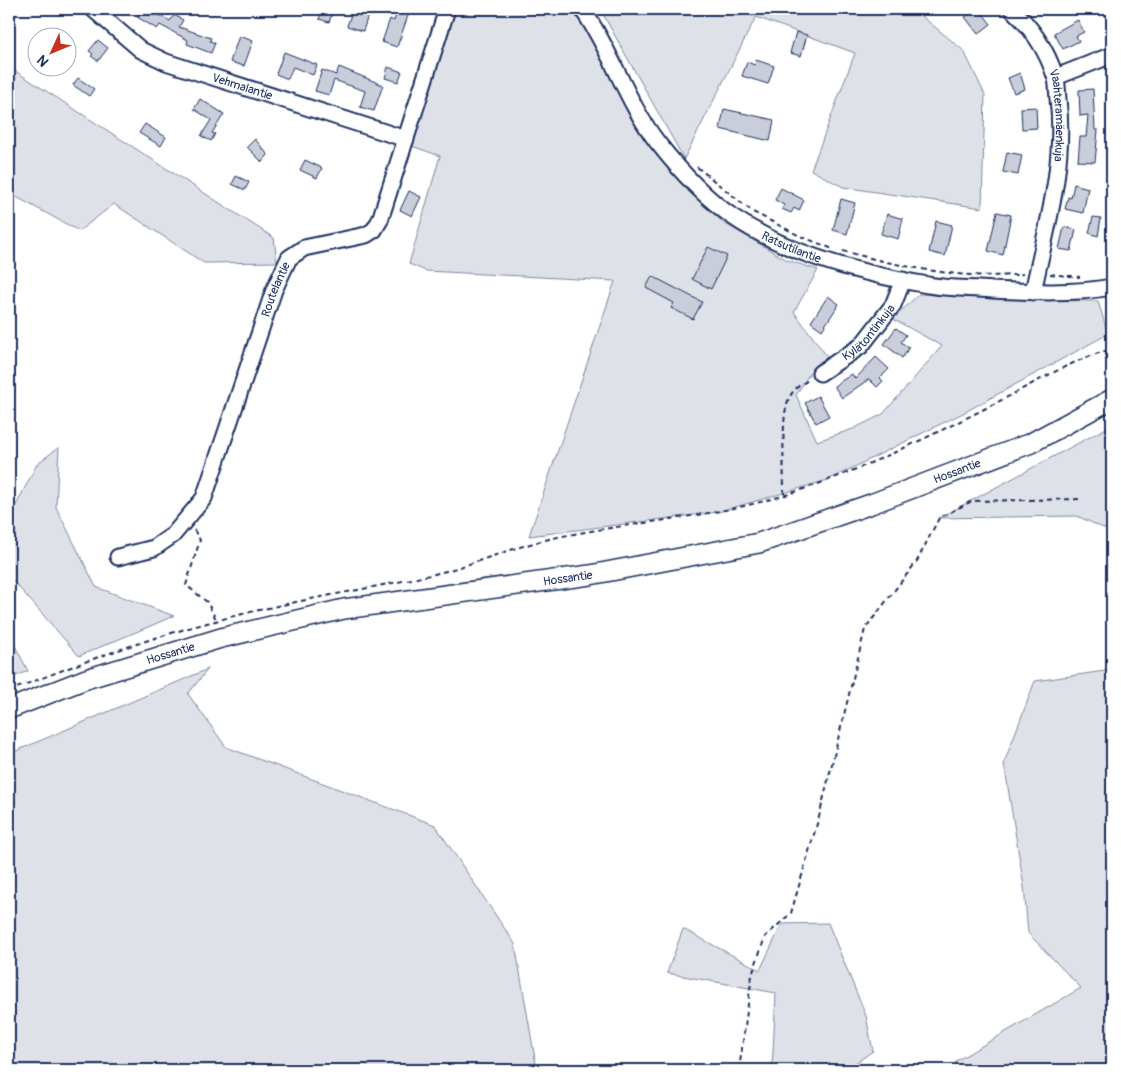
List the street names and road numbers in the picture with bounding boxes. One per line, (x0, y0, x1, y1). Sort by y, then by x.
street label: Vaahteramäenkuja (1045, 67, 1067, 163)
street label: Vehmalantie (210, 70, 274, 104)
street label: Ratsutilantie (759, 228, 823, 267)
street label: Routelantie (258, 260, 294, 319)
street label: Kylätontinkuja (840, 301, 899, 364)
street label: Hossantie (931, 456, 983, 488)
street label: Hossantie (542, 568, 594, 589)
street label: Hossantie (145, 639, 197, 668)

